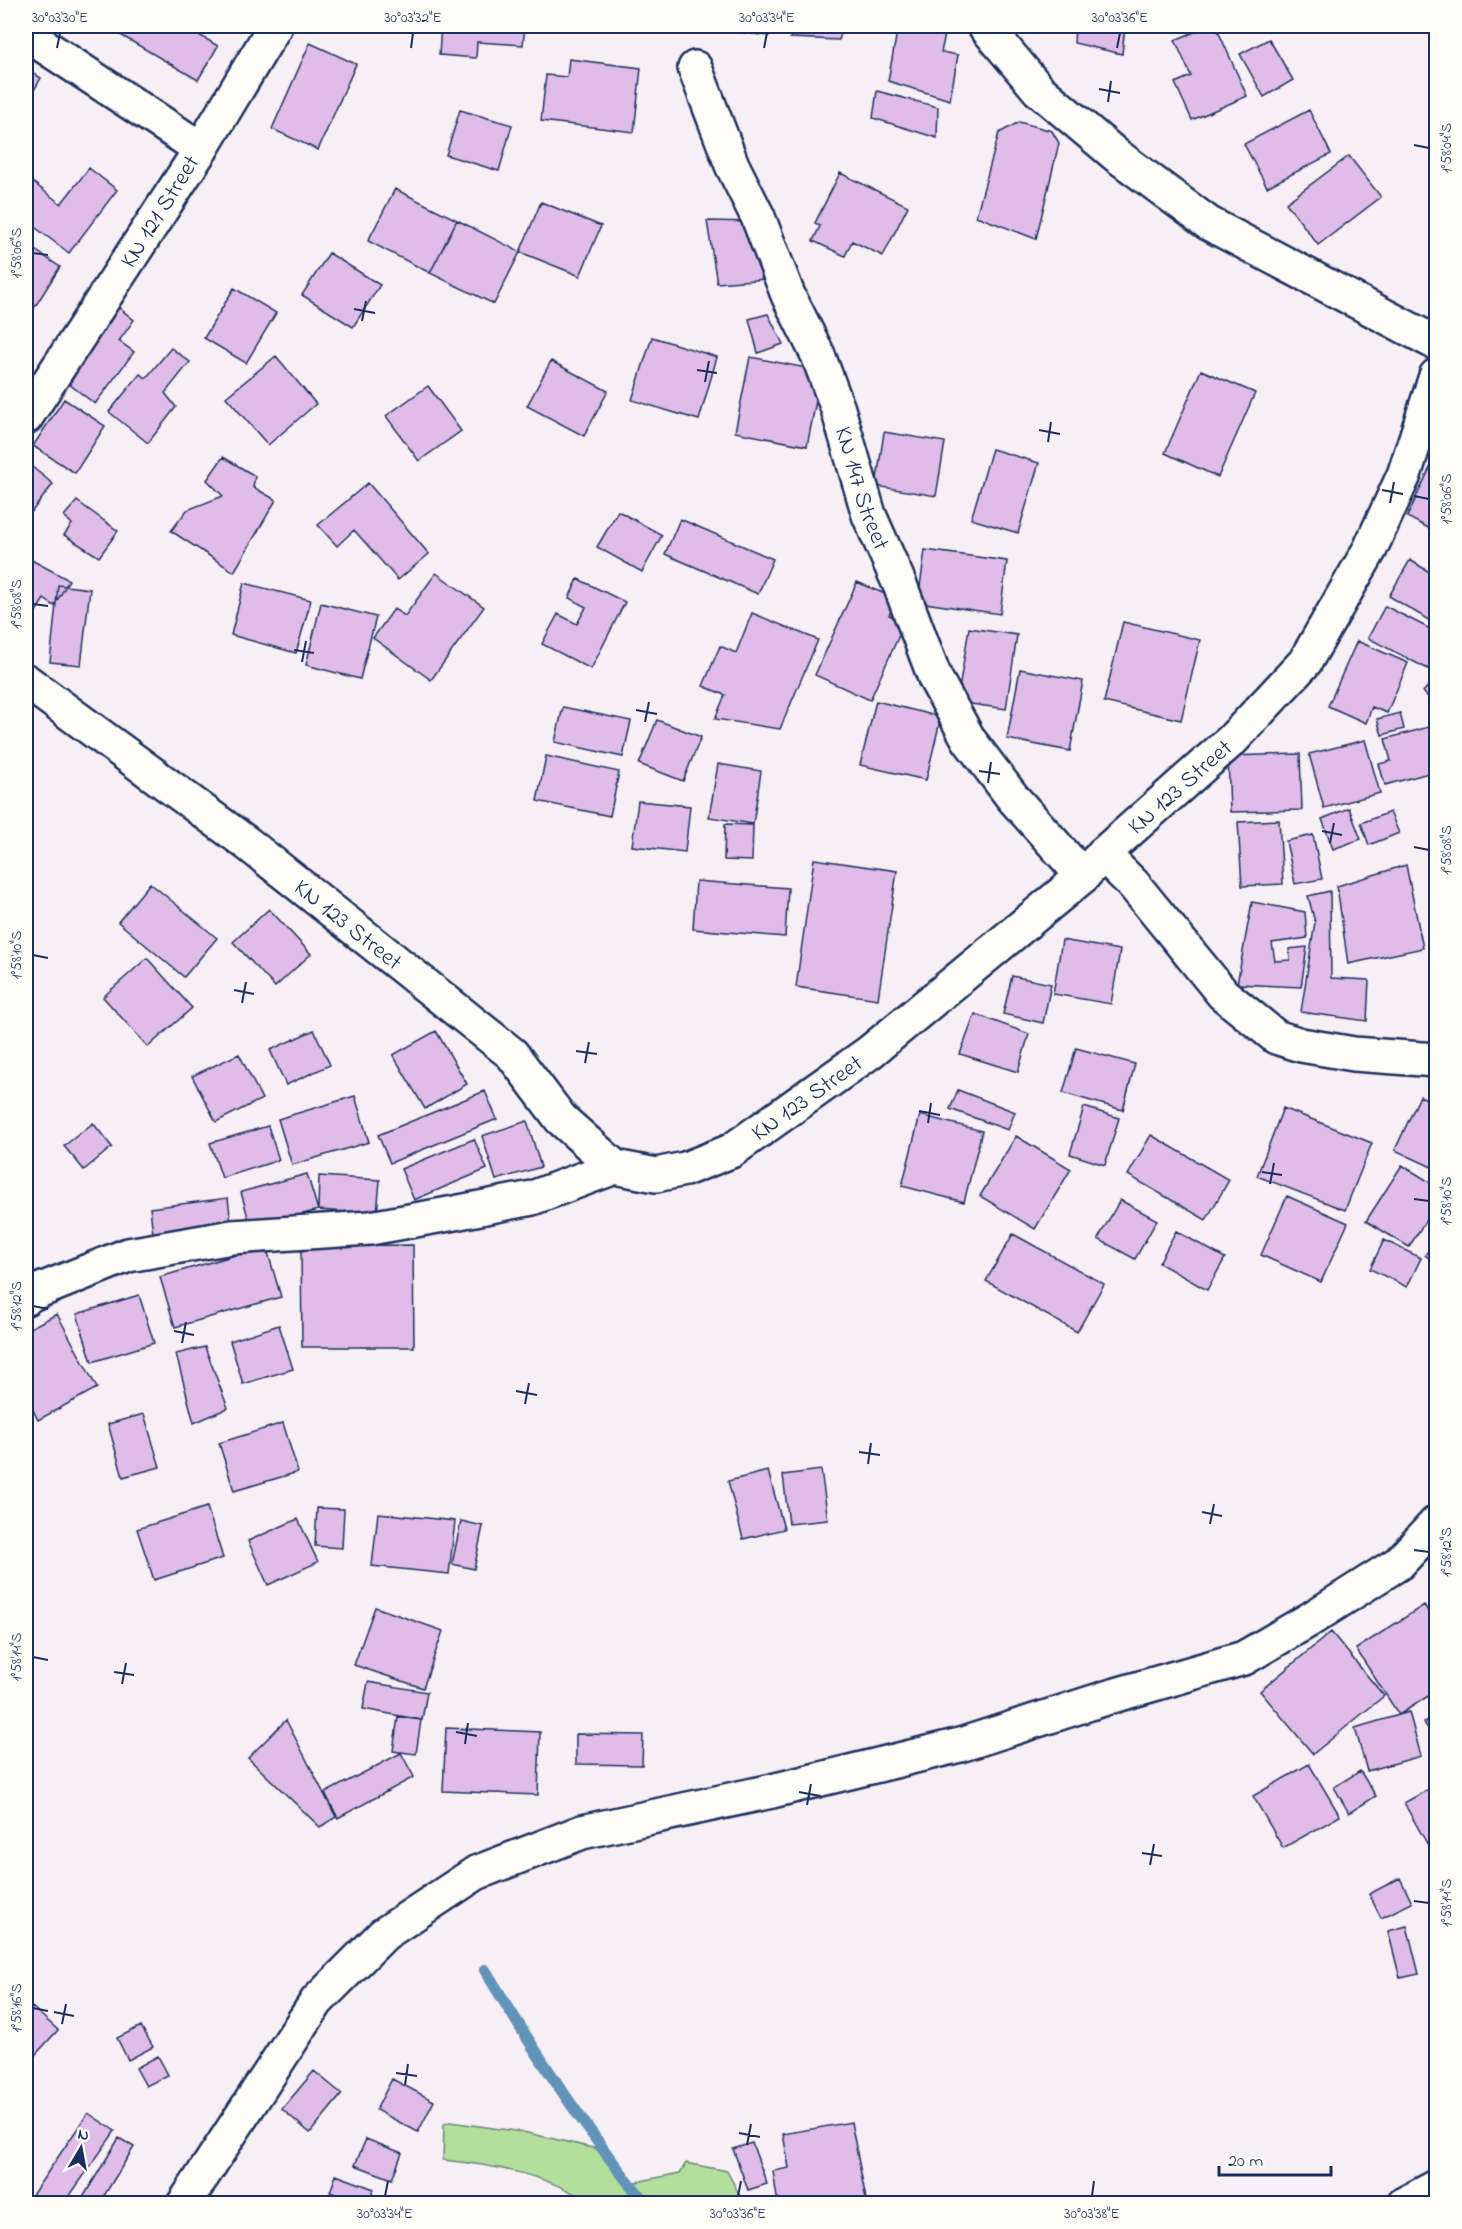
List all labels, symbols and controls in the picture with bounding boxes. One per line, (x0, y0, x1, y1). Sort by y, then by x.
text: 30°03'30"E (32, 7, 88, 29)
text: 30°03'32"E (384, 7, 442, 29)
text: 30°03'34"E (739, 7, 795, 29)
text: 30°03'36"E (1092, 7, 1148, 29)
text: 1°58'04"S (1436, 122, 1458, 173)
street label: KN 121 Street (112, 149, 210, 276)
text: 1°58'06"S (6, 227, 28, 278)
street label: KN 147 Street (824, 423, 897, 556)
text: 1°58'06"S (1436, 473, 1458, 524)
text: 1°58'08"S (6, 579, 28, 629)
street label: KN 123 Street (1121, 732, 1241, 844)
text: 1°58'08"S (1436, 825, 1458, 875)
street label: KN 123 Street (285, 872, 409, 980)
text: 1°58'10"S (6, 930, 28, 979)
street label: KN 123 Street (745, 1047, 871, 1151)
text: 1°58'10"S (1436, 1176, 1458, 1225)
text: 1°58'12"S (6, 1281, 28, 1331)
text: 1°58'12"S (1436, 1527, 1458, 1577)
text: 1°58'14"S (6, 1632, 28, 1681)
text: 1°58'14"S (1436, 1878, 1458, 1927)
text: 1°58'16"S (6, 1983, 28, 2033)
north arrow (51, 2118, 111, 2178)
text: N (76, 2122, 91, 2148)
scale bar (1219, 2139, 1332, 2177)
text: 20 m (1228, 2149, 1263, 2175)
text: 30°03'34"E (357, 2203, 413, 2225)
text: 30°03'36"E (710, 2203, 766, 2225)
text: 30°03'38"E (1064, 2203, 1120, 2225)

